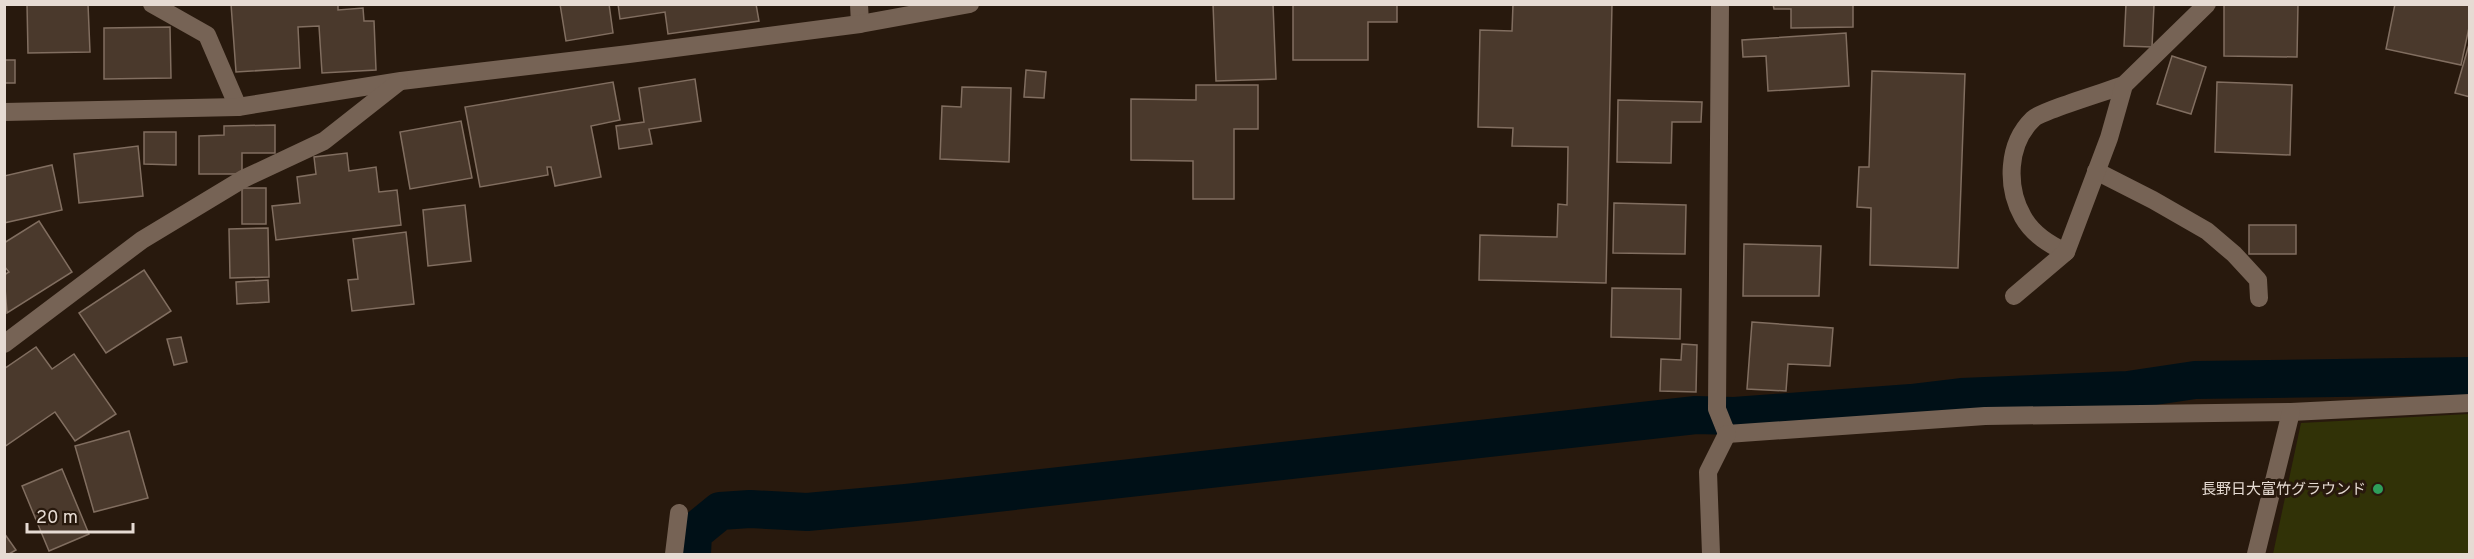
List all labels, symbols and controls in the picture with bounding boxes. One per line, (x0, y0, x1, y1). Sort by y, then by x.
place label: 長野日大富竹グラウンド (2201, 481, 2366, 500)
marker: 長野日大富竹グラウンド (2371, 482, 2385, 496)
scale bar (27, 496, 134, 534)
text: 20 m (36, 507, 78, 530)

